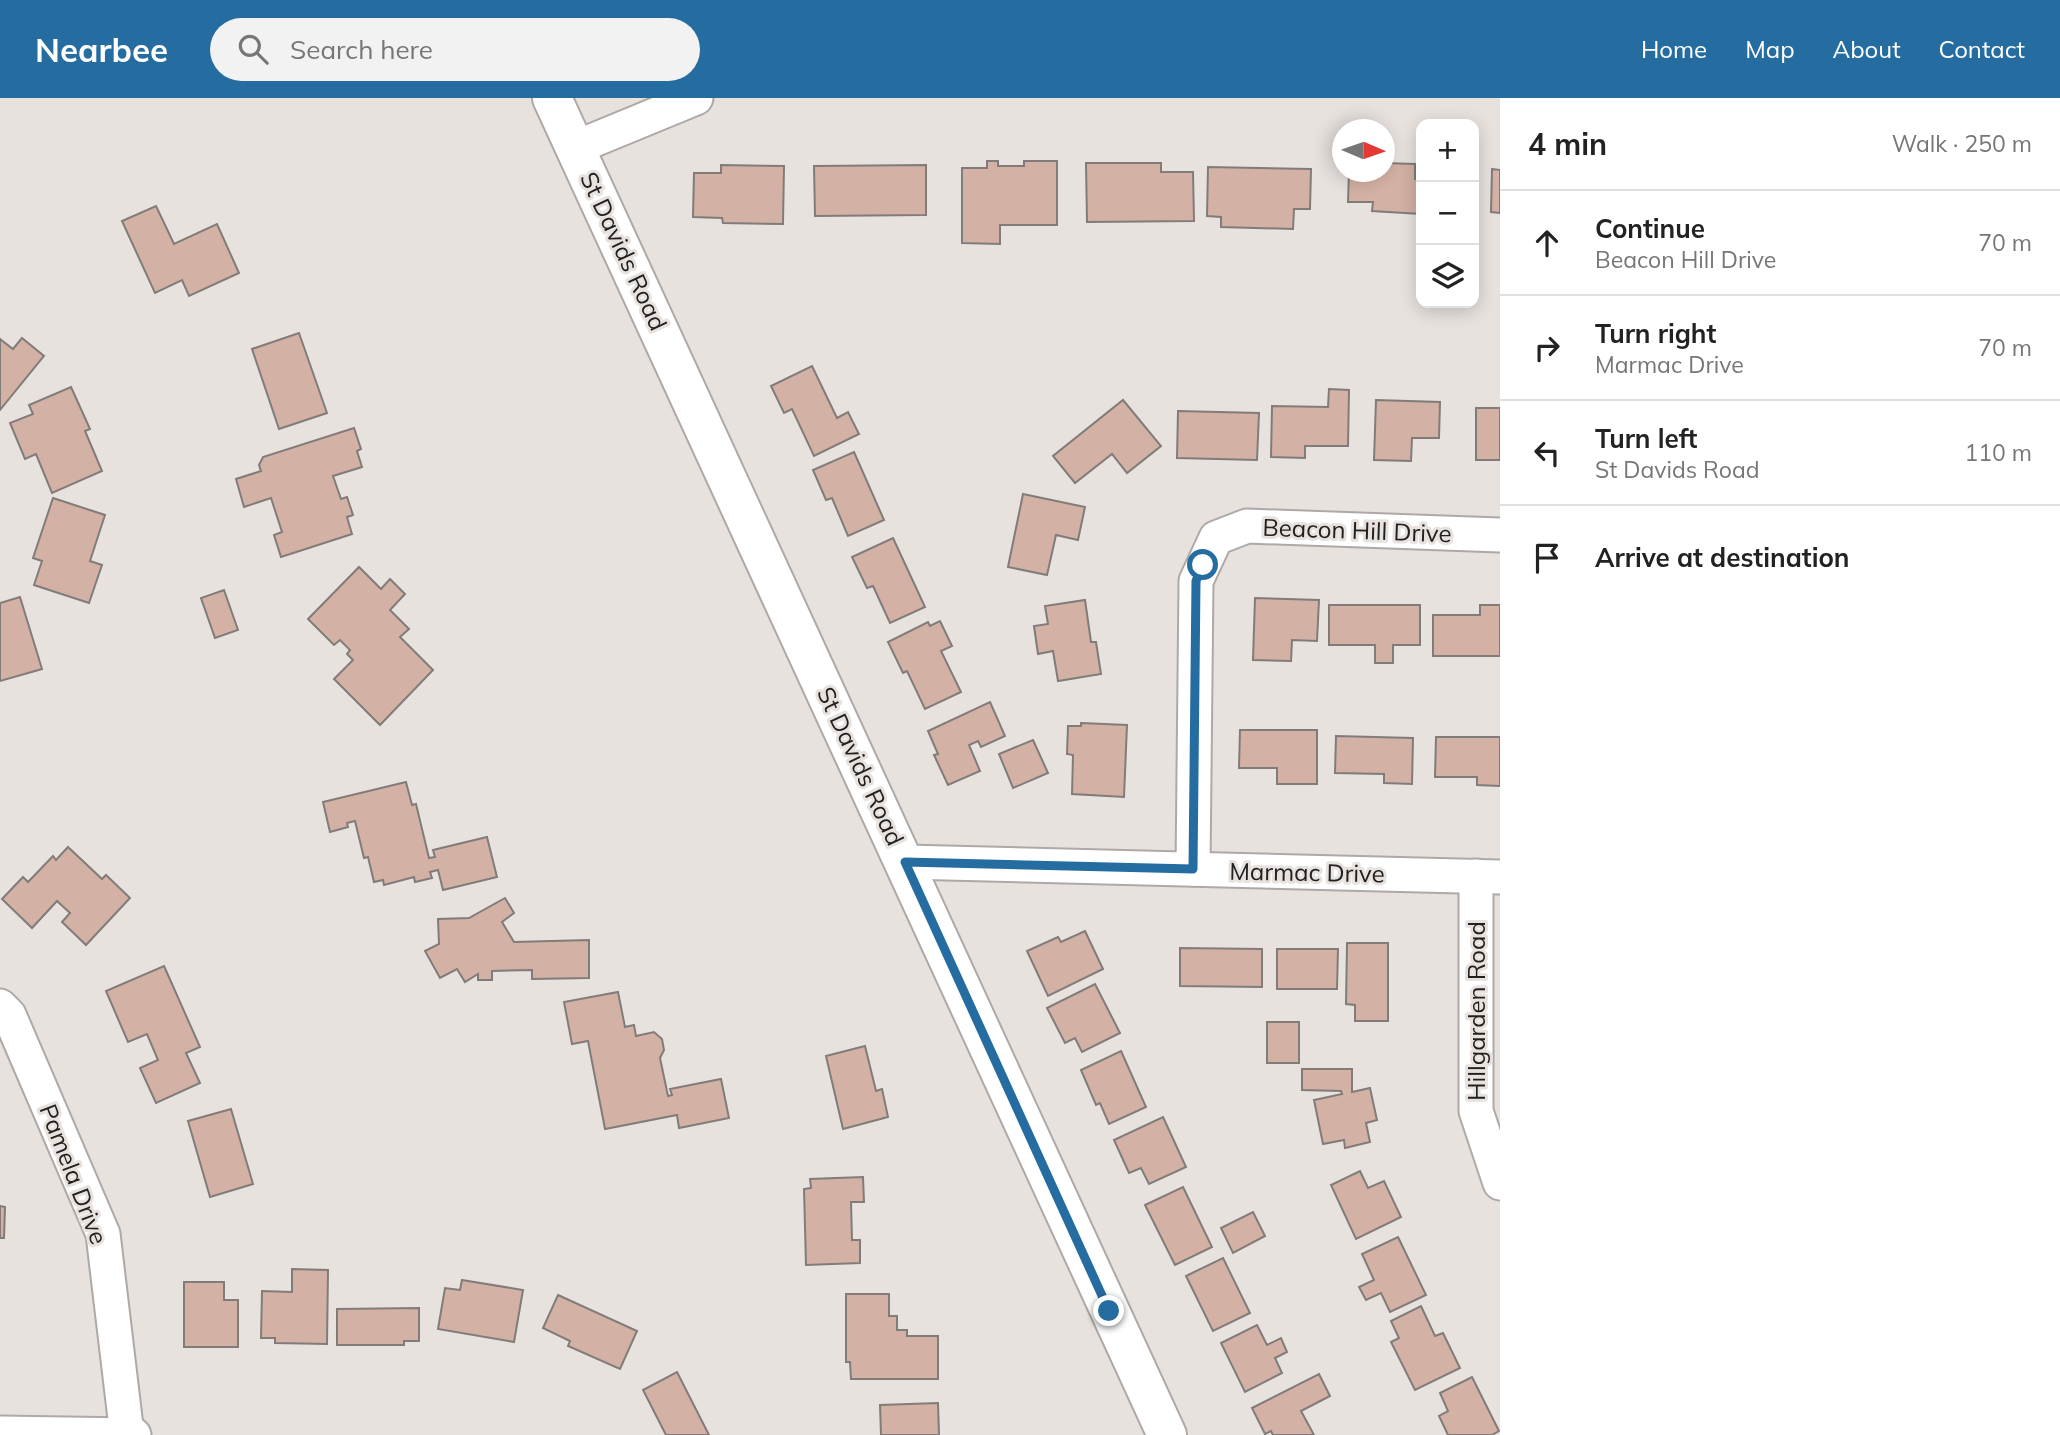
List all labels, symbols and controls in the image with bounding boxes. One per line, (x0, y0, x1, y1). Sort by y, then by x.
search box (210, 18, 700, 81)
text: Nearbee (35, 29, 168, 70)
icon: search (234, 30, 272, 68)
text: Search here (290, 33, 433, 66)
text: Home (1641, 34, 1707, 64)
text: Map (1745, 34, 1795, 64)
text: About (1833, 34, 1901, 64)
text: Contact (1939, 34, 2025, 64)
north arrow (1332, 119, 1395, 182)
map controls (1416, 119, 1479, 308)
button: + (1416, 119, 1479, 182)
text: 4 min (1528, 125, 1607, 163)
text: Walk · 250 m (1892, 129, 2032, 158)
street label: St Davids Road (574, 167, 674, 335)
button: − (1416, 182, 1479, 245)
text: Continue (1595, 212, 1705, 245)
icon: ahead (1528, 224, 1566, 262)
text: 70 m (1978, 228, 2032, 257)
button: layers (1416, 245, 1479, 308)
text: Beacon Hill Drive (1595, 245, 1776, 274)
text: Turn right (1595, 317, 1716, 350)
icon: right (1528, 329, 1566, 367)
text: 70 m (1978, 333, 2032, 362)
text: Marmac Drive (1595, 350, 1744, 379)
text: Turn left (1595, 422, 1697, 455)
icon: left (1528, 434, 1566, 472)
text: 110 m (1964, 438, 2032, 467)
text: St Davids Road (1595, 455, 1760, 484)
street label: Beacon Hill Drive (1262, 512, 1452, 548)
icon: arrive (1528, 539, 1566, 577)
text: Arrive at destination (1595, 541, 1850, 574)
route start (1187, 549, 1218, 580)
street label: St Davids Road (811, 682, 911, 850)
street label: Marmac Drive (1229, 856, 1385, 888)
street label: Hillgarden Road (1461, 921, 1491, 1101)
street label: Pamela Drive (33, 1100, 115, 1248)
route end (1093, 1295, 1124, 1326)

